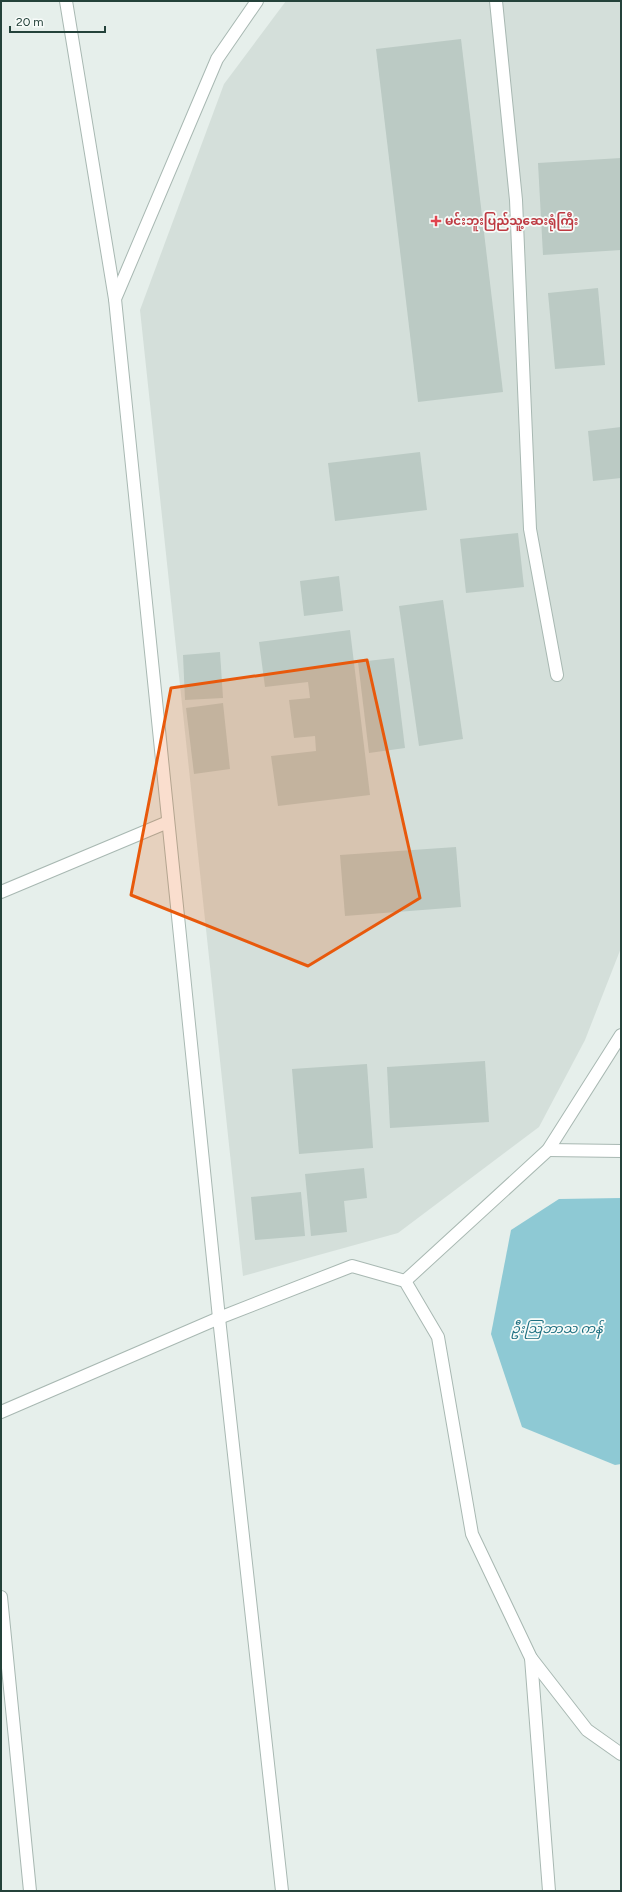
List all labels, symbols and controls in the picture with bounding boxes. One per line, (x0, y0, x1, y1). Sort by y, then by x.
scale bar (10, 8, 105, 34)
text: 20 m (16, 15, 44, 29)
place label: မင်းဘူးပြည်သူ့ဆေးရုံကြီး (445, 211, 578, 232)
marker: မင်းဘူးပြည်သူ့ဆေးရုံကြီး (430, 215, 442, 227)
water label: ဦး‌ဩဘာသ ကန် (511, 1319, 605, 1340)

